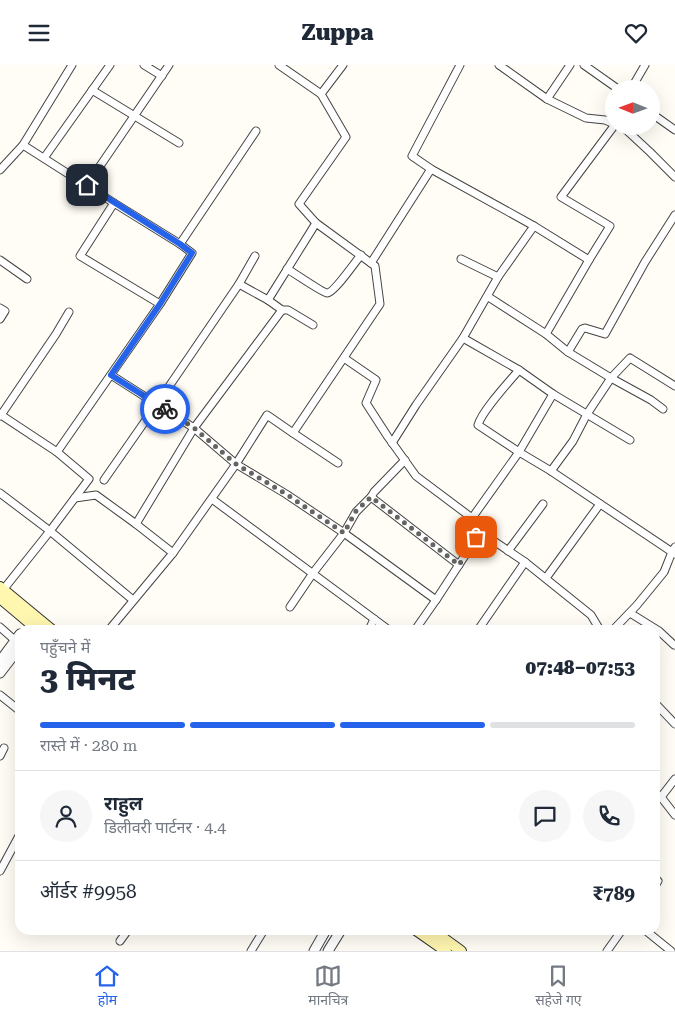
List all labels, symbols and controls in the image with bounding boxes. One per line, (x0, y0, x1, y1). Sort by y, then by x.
icon: menu (25, 19, 53, 47)
icon: heart (622, 19, 650, 47)
text: Zuppa (302, 20, 373, 45)
north arrow (605, 80, 660, 135)
map controls (605, 80, 660, 135)
pin (66, 164, 108, 206)
icon: home (73, 171, 101, 199)
courier (140, 384, 190, 434)
icon: bike (151, 395, 179, 423)
pin (455, 516, 497, 558)
icon: bag (462, 523, 490, 551)
text: पहुँचने में (40, 638, 90, 657)
text: 07:48–07:53 (526, 656, 635, 679)
text: 3 मिनट (40, 660, 135, 698)
text: रास्ते में · 280 m (40, 736, 137, 755)
button: person (40, 790, 92, 842)
button: chat (519, 790, 571, 842)
button: phone (583, 790, 635, 842)
text: राहुल (104, 792, 143, 815)
text: डिलीवरी पार्टनर · 4.4 (104, 818, 226, 837)
text: ऑर्डर #9958 (40, 880, 137, 903)
text: ₹789 (592, 882, 635, 905)
tab: होम (93, 962, 121, 1011)
tab: मानचित्र (308, 962, 348, 1011)
tab: सहेजे गए (535, 962, 582, 1011)

